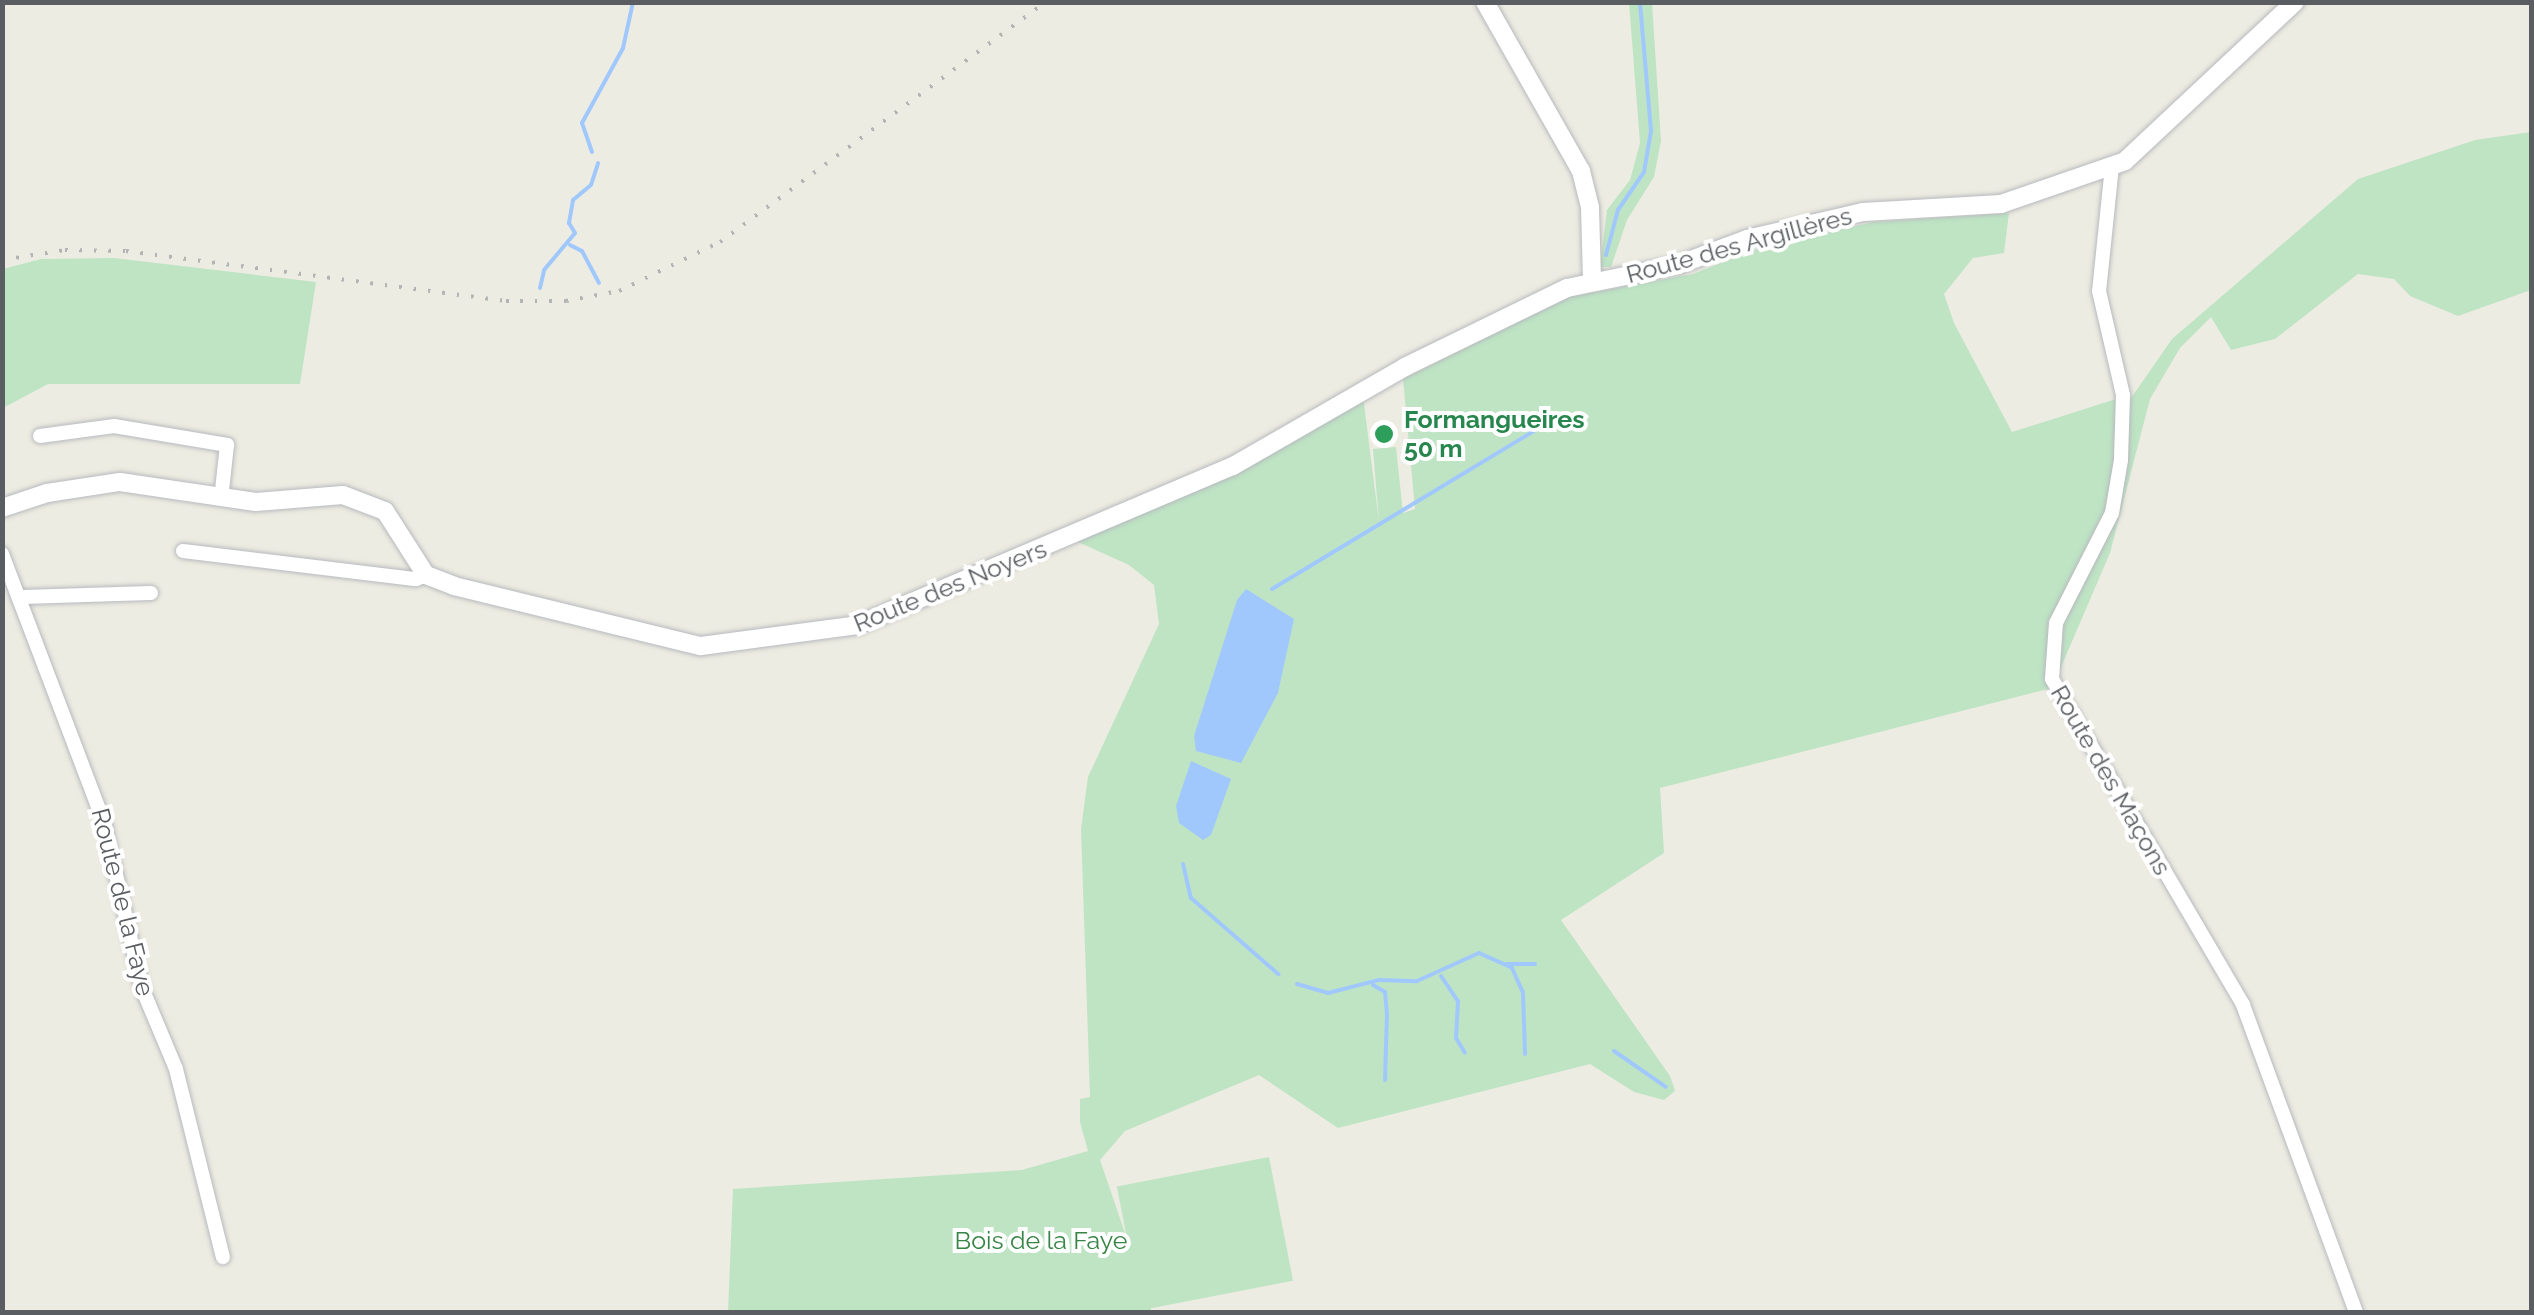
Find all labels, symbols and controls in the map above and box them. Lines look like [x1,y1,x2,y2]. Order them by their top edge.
street label: Route des Argillères [1623,200,1855,290]
place label: Formangueires 50 m [1404,405,1585,464]
marker: Formangueires 50 m [1373,423,1395,445]
street label: Route des Noyers [849,534,1051,638]
street label: Route des Maçons [2044,680,2178,880]
street label: Route de la Faye [85,805,161,999]
park label: Bois de la Faye [955,1225,1127,1255]

